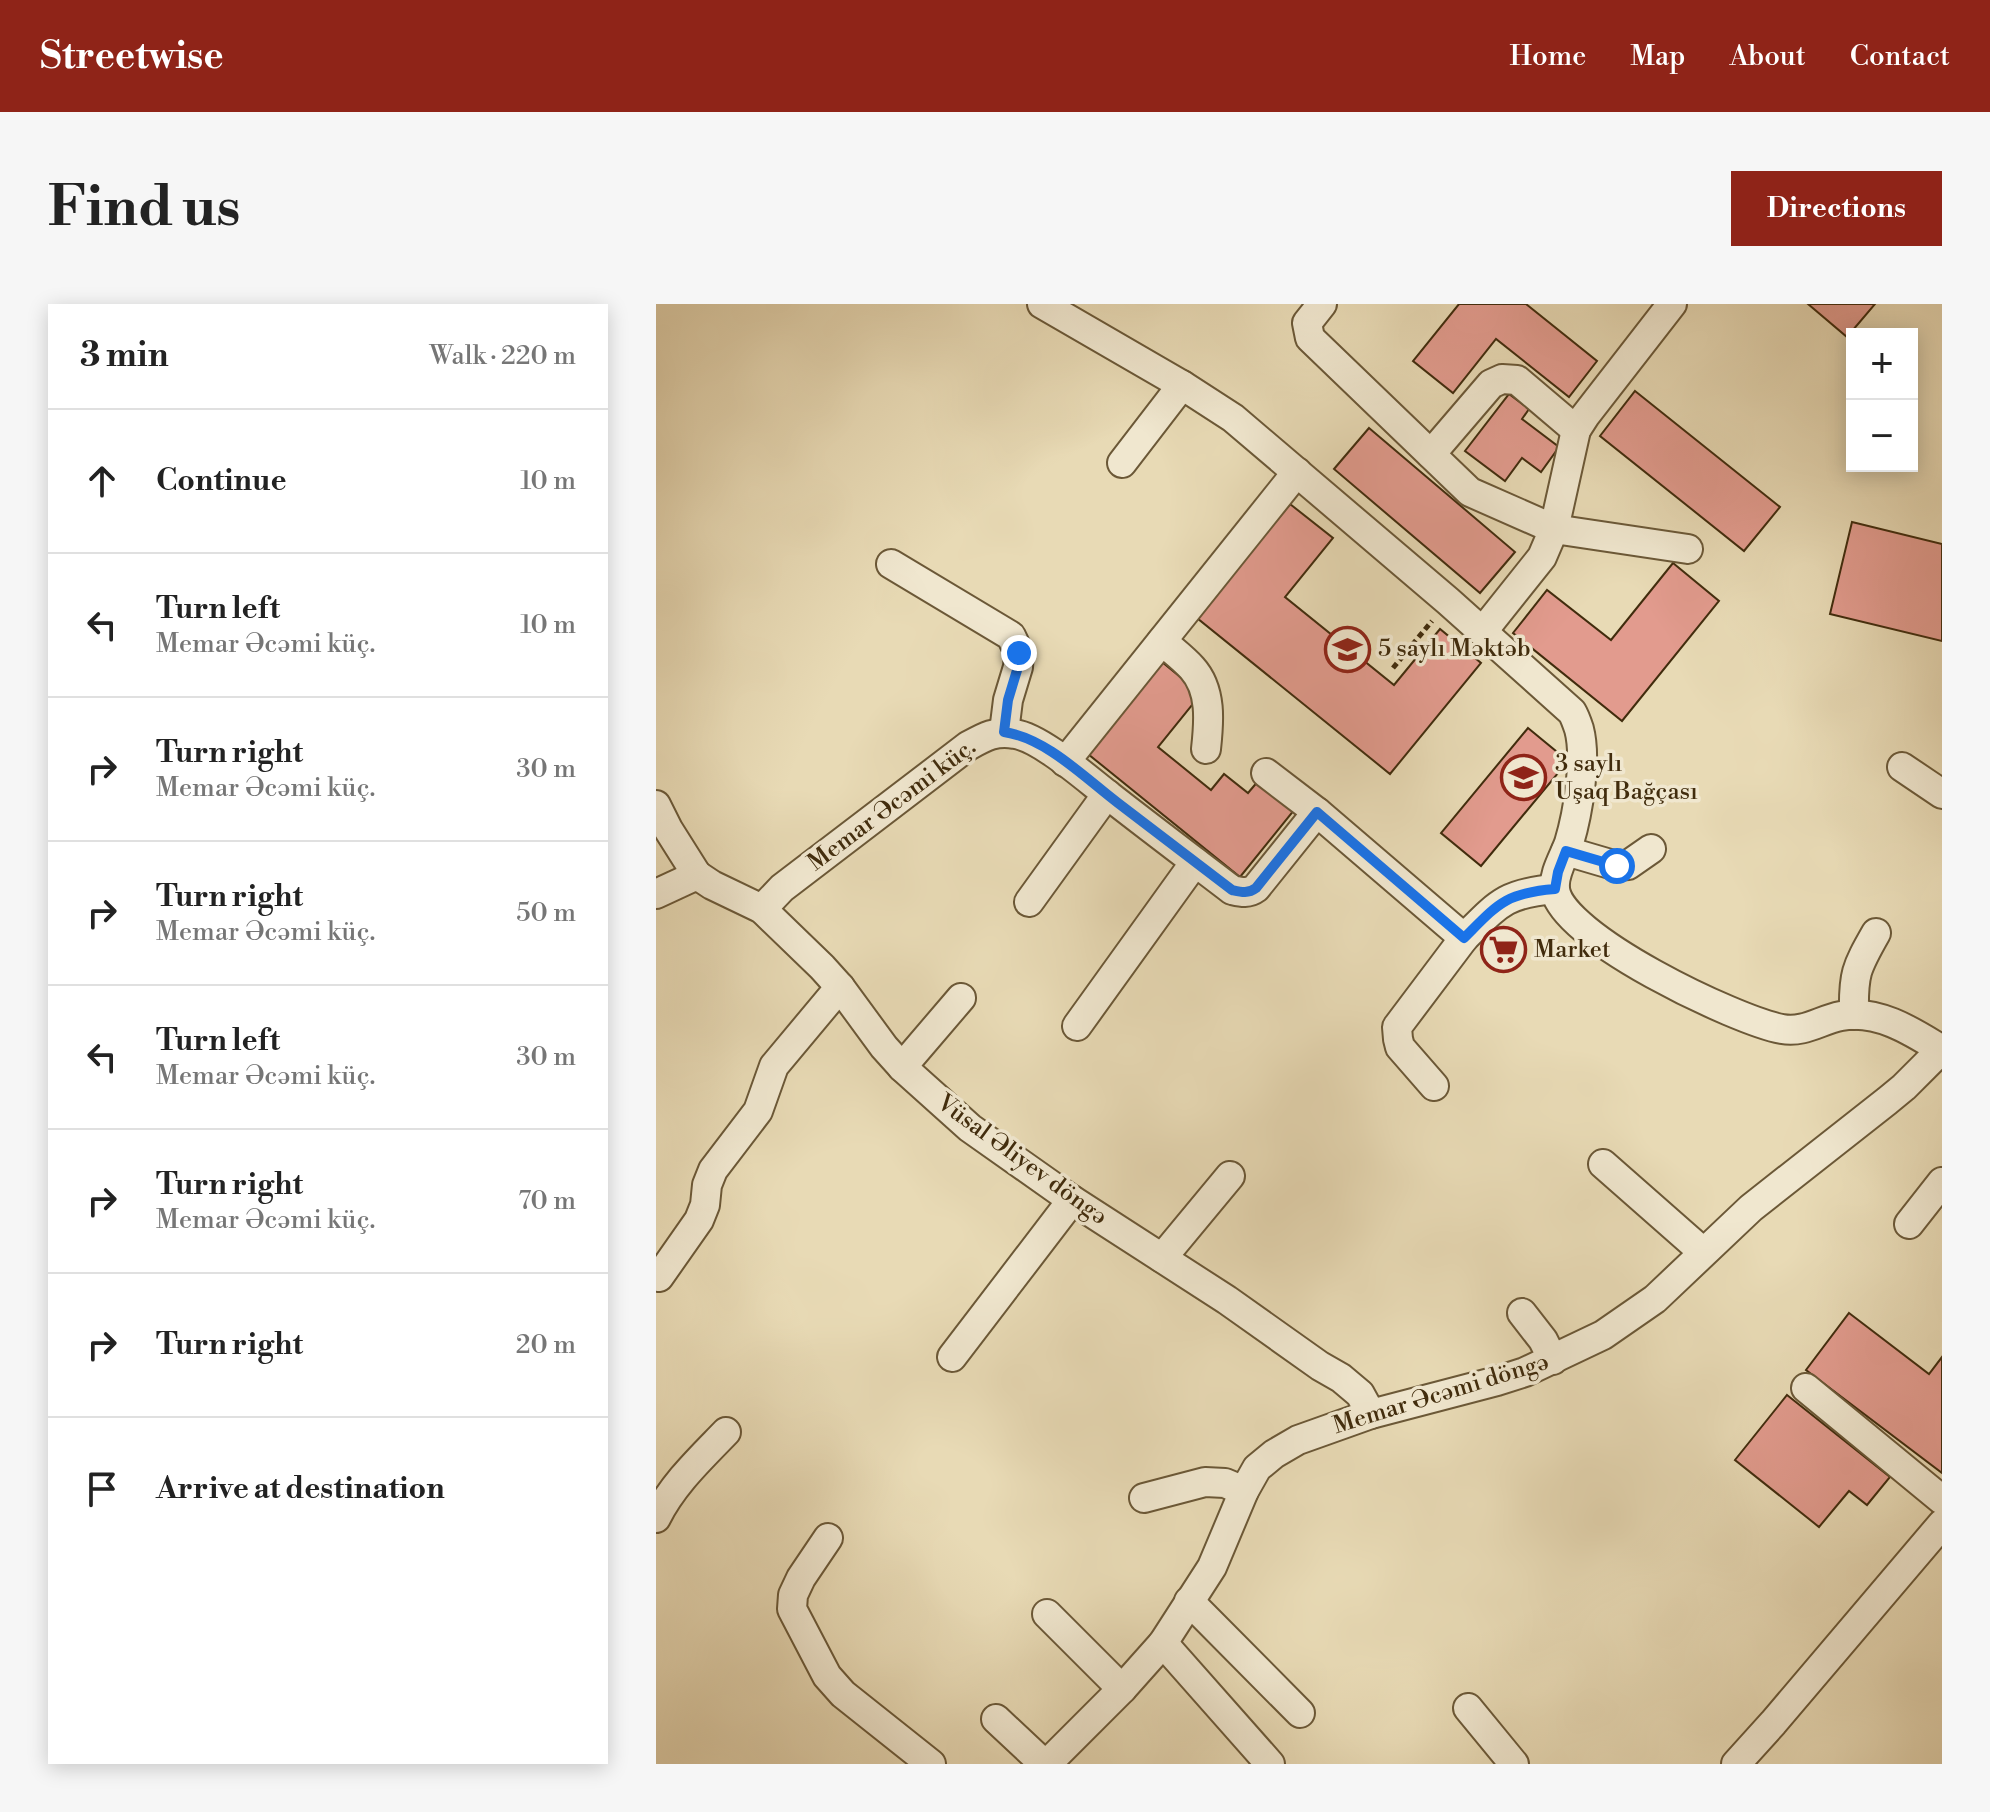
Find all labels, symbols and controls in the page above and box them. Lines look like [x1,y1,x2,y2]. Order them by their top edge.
text: Streetwise [40,33,224,80]
text: Home [1510,39,1586,74]
text: Map [1630,39,1685,74]
text: About [1729,39,1806,74]
text: Contact [1850,39,1950,74]
button: Directions [1731,171,1942,246]
text: Find us [48,173,241,243]
map controls [1846,328,1918,472]
button: + [1846,328,1918,400]
text: 3 min [80,335,169,377]
text: Walk · 220 m [430,340,576,372]
button: − [1846,400,1918,472]
icon: ahead [80,459,124,503]
text: Continue [156,462,287,500]
text: 10 m [520,465,576,497]
text: Turn left [156,590,280,628]
icon: left [80,603,124,647]
text: 10 m [520,609,576,641]
school or university icon: 5 saylı Məktəb [1323,625,1371,673]
text: Memar Əcəmi küç. [156,628,375,660]
place label: 5 saylı Məktəb [1378,634,1531,664]
route end [1001,635,1037,671]
street label: Memar Əcəmi küç. [802,732,982,878]
text: Turn right [156,734,303,772]
icon: right [80,747,124,791]
place label: 3 saylı Uşaq Bağçası [1555,749,1698,807]
text: 30 m [516,753,576,785]
school or university icon: 3 saylı Uşaq Bağçası [1500,754,1548,802]
text: Memar Əcəmi küç. [156,772,375,804]
route start [1599,848,1635,884]
text: Turn right [156,878,303,916]
icon: right [80,891,124,935]
text: 50 m [516,897,576,929]
text: Memar Əcəmi küç. [156,916,375,948]
supermarket icon: Market [1479,926,1527,974]
place label: Market [1534,935,1611,965]
text: Turn left [156,1022,280,1060]
icon: left [80,1035,124,1079]
text: 30 m [516,1041,576,1073]
text: Memar Əcəmi küç. [156,1060,375,1092]
street label: Vüsal Əliyev döngə [930,1087,1113,1232]
text: Turn right [156,1166,303,1204]
icon: right [80,1179,124,1223]
text: 70 m [518,1185,576,1217]
text: Memar Əcəmi küç. [156,1204,375,1236]
icon: right [80,1323,124,1367]
text: Turn right [156,1326,303,1364]
text: 20 m [516,1329,576,1361]
street label: Memar Əcəmi döngə [1329,1347,1553,1441]
icon: arrive [80,1467,124,1511]
text: Arrive at destination [156,1470,445,1508]

